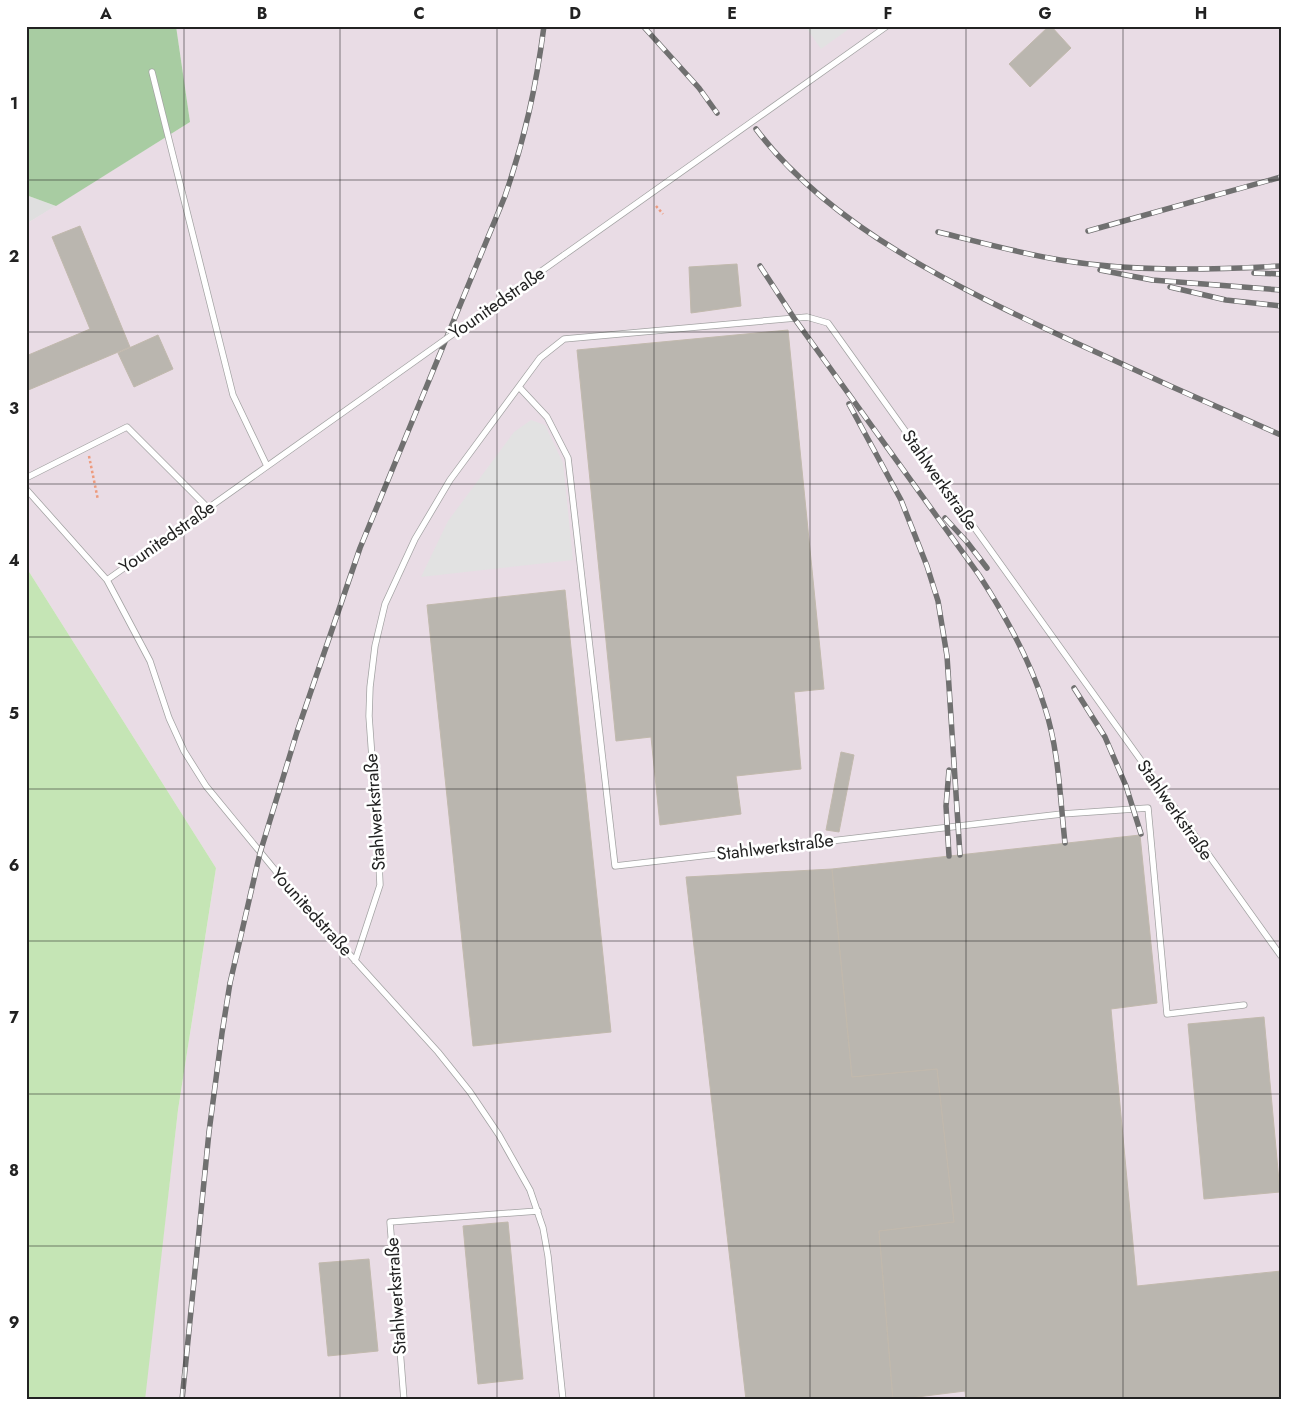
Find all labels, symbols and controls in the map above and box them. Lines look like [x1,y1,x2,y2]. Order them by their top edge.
text: A [99,2,112,25]
text: B [257,2,267,25]
text: C [413,2,425,25]
text: D [569,2,581,25]
text: E [727,2,737,25]
text: F [884,2,892,25]
text: G [1038,2,1052,25]
text: H [1195,2,1207,25]
text: 1 [10,92,18,115]
text: 2 [9,245,19,268]
street label: Younitedstraße [444,260,550,346]
text: 3 [9,397,19,420]
street label: Stahlwerkstraße [896,424,984,536]
street label: Younitedstraße [114,494,220,580]
text: 4 [8,549,20,572]
text: 5 [9,702,19,725]
street label: Stahlwerkstraße [358,752,392,872]
street label: Stahlwerkstraße [1131,754,1219,866]
street label: Stahlwerkstraße [715,827,835,867]
text: 6 [9,854,19,877]
street label: Younitedstraße [265,862,359,962]
text: 7 [9,1006,19,1029]
text: 8 [9,1159,19,1182]
street label: Stahlwerkstraße [379,1236,413,1356]
text: 9 [9,1311,19,1334]

